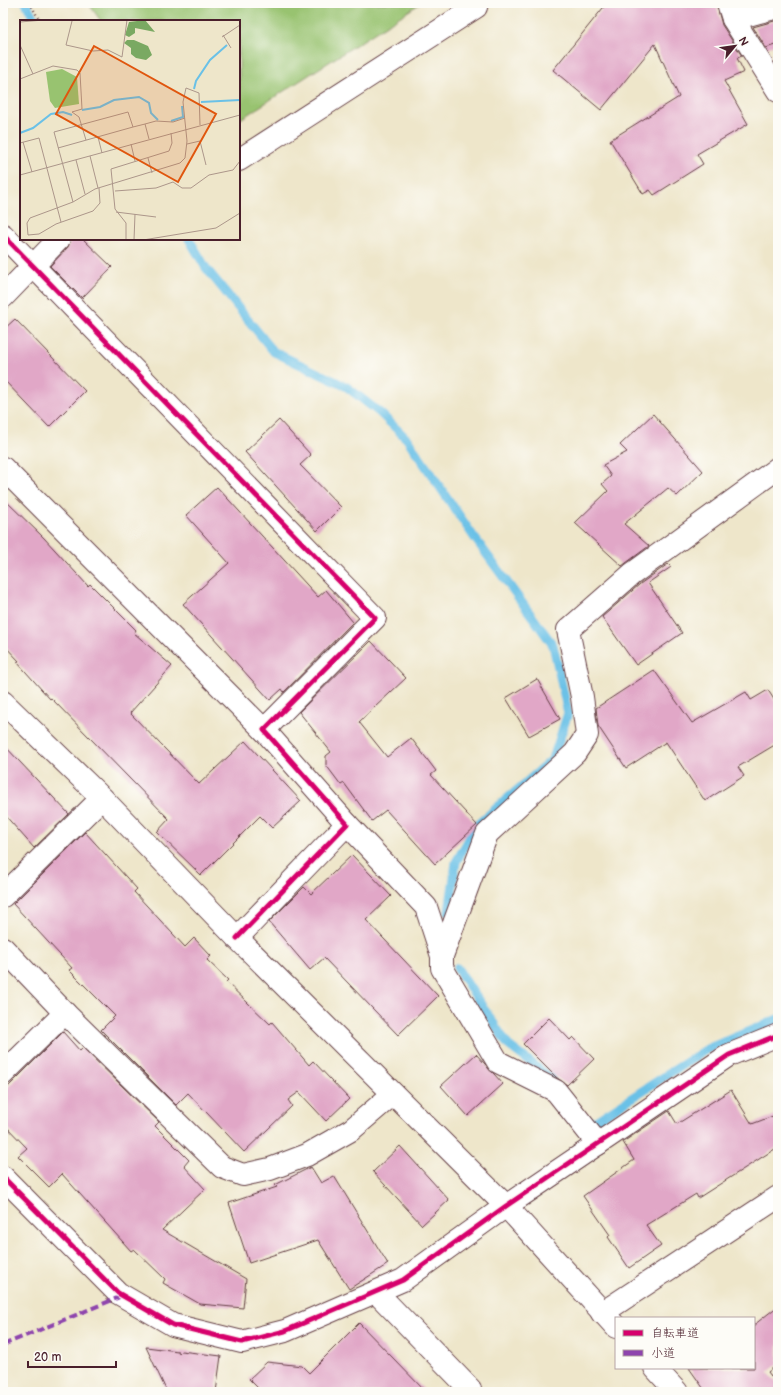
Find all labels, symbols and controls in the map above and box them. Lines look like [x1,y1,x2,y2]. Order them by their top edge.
inset map [20,20,240,240]
north arrow [715,26,755,66]
text: N [736,35,751,48]
legend [615,1317,755,1369]
text: 自転車道 [651,1326,699,1341]
scale bar [28,1343,116,1369]
text: 小道 [651,1346,675,1361]
text: 20 m [34,1350,61,1365]

